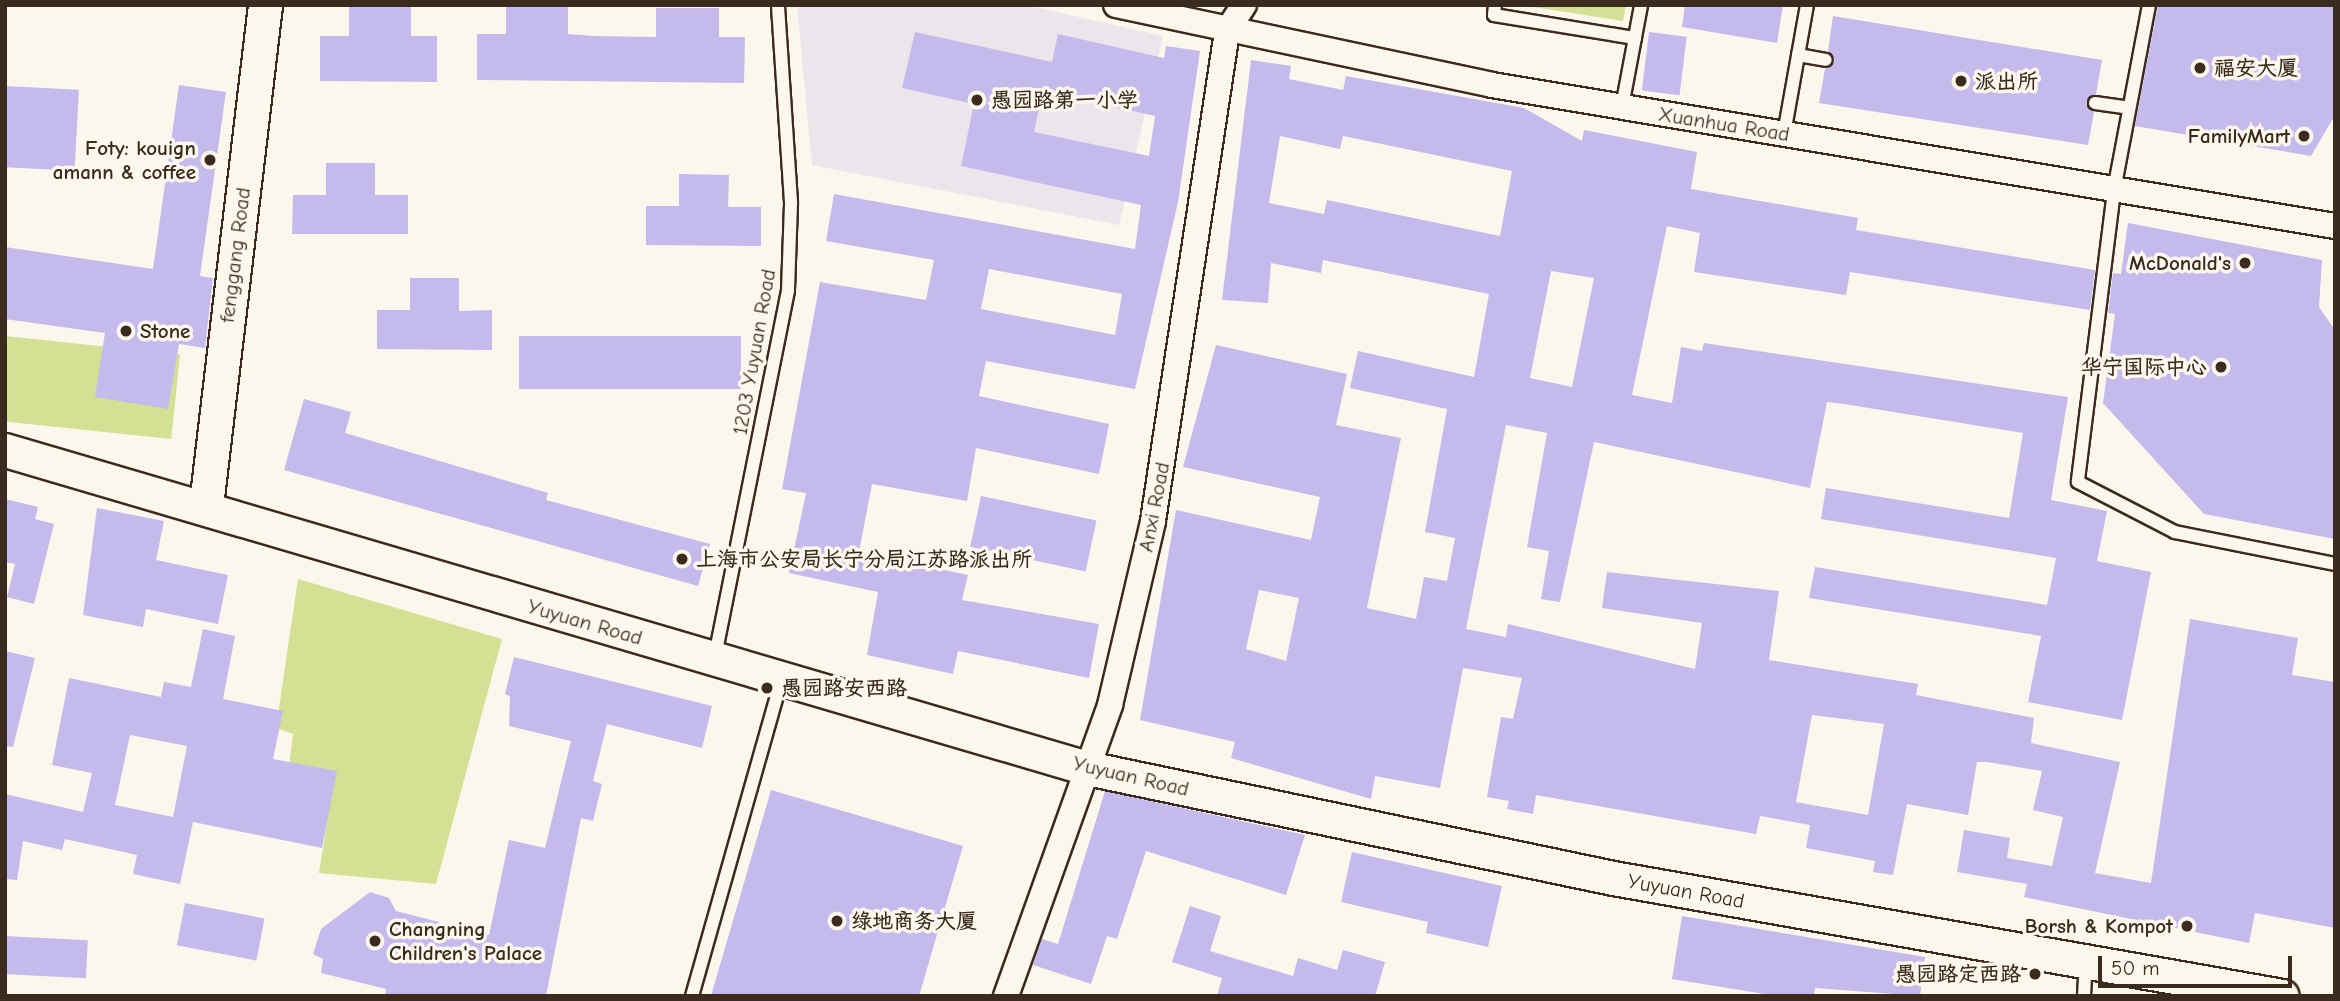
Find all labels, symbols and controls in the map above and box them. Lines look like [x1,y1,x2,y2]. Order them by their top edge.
place label: 福安大厦 [2214,55,2298,81]
marker: 福安大厦 [2192,60,2208,76]
place label: 派出所 [1975,68,2038,94]
marker: 派出所 [1953,73,1969,89]
place label: 愚园路第一小学 [991,87,1138,113]
marker: 愚园路第一小学 [969,92,985,108]
street label: Xuanhua Road [1656,101,1792,147]
place label: FamilyMart [2188,123,2290,149]
marker: FamilyMart [2296,128,2312,144]
place label: Foty: kouign amann & coffee [53,135,196,185]
marker: Foty: kouign amann & coffee [202,152,218,168]
street label: fenggang Road [214,186,256,324]
place label: McDonald's [2129,250,2231,276]
marker: McDonald's [2237,255,2253,271]
street label: 1203 Yuyuan Road [727,267,781,437]
place label: Stone [140,318,190,344]
marker: Stone [118,323,134,339]
place label: 华宁国际中心 [2081,354,2207,380]
marker: 华宁国际中心 [2213,359,2229,375]
street label: Anxi Road [1133,460,1175,554]
place label: 上海市公安局长宁分局江苏路派出所 [696,546,1032,572]
marker: 上海市公安局长宁分局江苏路派出所 [674,551,690,567]
street label: Yuyuan Road [525,594,645,650]
place label: 愚园路安西路 [781,675,907,701]
marker: 愚园路安西路 [759,680,775,696]
street label: Yuyuan Road [1071,750,1191,802]
street label: Yuyuan Road [1626,868,1746,914]
place label: 绿地商务大厦 [851,908,977,934]
marker: 绿地商务大厦 [829,913,845,929]
place label: Borsh & Kompot [2025,913,2173,939]
place label: Changning Children's Palace [389,916,542,966]
marker: Borsh & Kompot [2179,918,2195,934]
marker: Changning Children's Palace [367,933,383,949]
scale bar [2102,942,2296,986]
text: 50 m [2111,956,2160,980]
place label: 愚园路定西路 [1895,961,2021,987]
marker: 愚园路定西路 [2027,966,2043,982]

